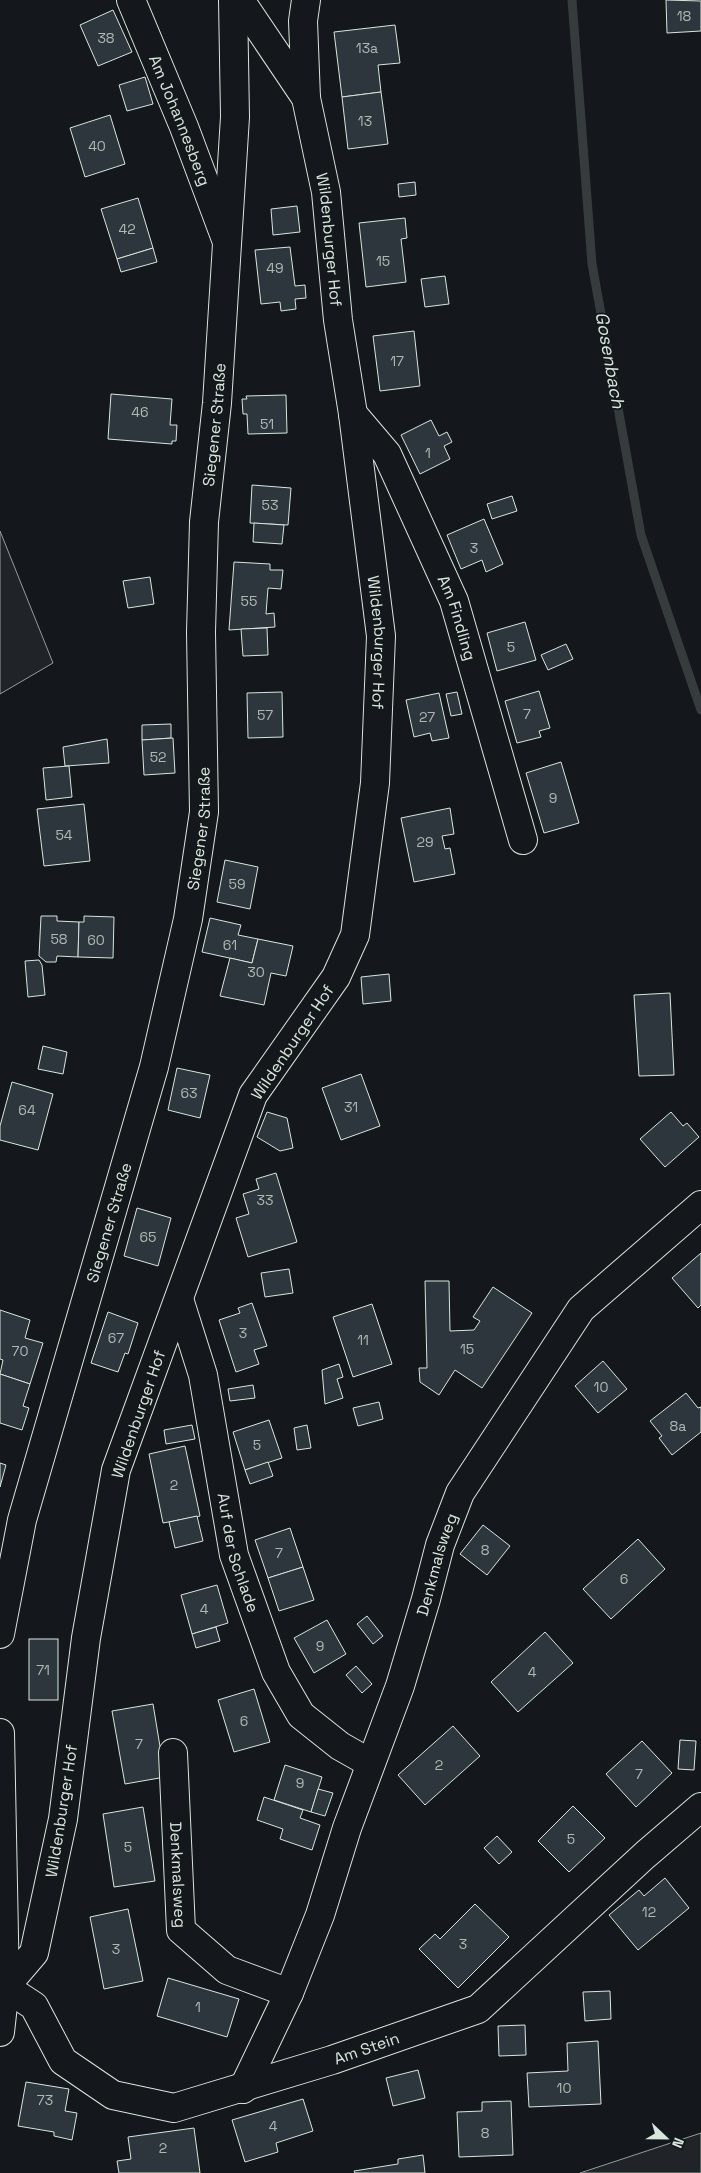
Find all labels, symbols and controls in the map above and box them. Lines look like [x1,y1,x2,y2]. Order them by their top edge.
house number: 18 [677,7,692,25]
house number: 38 [97,29,115,47]
house number: 13a [356,39,378,57]
street label: Am Johannesberg [144,52,215,189]
house number: 13 [358,112,372,130]
house number: 40 [88,137,106,155]
street label: Wildenburger Hof [311,171,347,307]
house number: 42 [118,220,136,238]
house number: 15 [376,252,390,270]
house number: 49 [266,259,284,277]
water label: Gosenbach [591,310,630,411]
house number: 17 [390,352,404,370]
street label: Siegener Straße [198,362,231,488]
house number: 46 [131,403,149,421]
house number: 51 [260,415,274,433]
house number: 1 [425,444,431,462]
house number: 53 [262,496,278,514]
house number: 3 [470,539,478,557]
street label: Am Findling [433,572,481,663]
street label: Wildenburger Hof [362,574,391,710]
house number: 55 [241,592,257,610]
house number: 5 [507,638,515,656]
house number: 7 [523,705,531,723]
house number: 57 [257,706,273,724]
house number: 27 [419,708,435,726]
house number: 52 [150,748,166,766]
street label: Siegener Straße [182,767,215,892]
house number: 9 [549,789,557,807]
house number: 54 [55,826,73,844]
house number: 29 [417,833,433,851]
house number: 59 [229,875,245,893]
house number: 58 [50,930,68,948]
house number: 60 [87,931,105,949]
house number: 61 [223,936,237,954]
house number: 30 [247,963,265,981]
street label: Wildenburger Hof [246,981,339,1104]
house number: 63 [180,1084,198,1102]
house number: 31 [344,1098,358,1116]
house number: 64 [18,1101,36,1119]
street label: Siegener Straße [82,1160,137,1285]
house number: 33 [257,1191,273,1209]
house number: 65 [140,1228,156,1246]
house number: 3 [239,1324,247,1342]
house number: 67 [108,1329,124,1347]
house number: 11 [357,1331,369,1349]
house number: 15 [460,1340,474,1358]
house number: 70 [12,1342,28,1360]
street label: Wildenburger Hof [107,1347,170,1481]
house number: 10 [594,1378,608,1396]
house number: 8a [670,1417,686,1435]
house number: 5 [253,1436,261,1454]
house number: 2 [170,1476,178,1494]
street label: Auf der Schlade [212,1491,264,1615]
street label: Denkmalsweg [412,1510,462,1618]
house number: 8 [481,1541,490,1559]
house number: 7 [275,1544,283,1562]
house number: 6 [620,1570,628,1588]
house number: 4 [200,1600,209,1618]
house number: 9 [316,1637,324,1655]
house number: 71 [36,1661,50,1679]
house number: 4 [528,1663,537,1681]
house number: 6 [240,1712,248,1730]
house number: 7 [135,1735,143,1753]
street label: Wildenburger Hof [41,1743,82,1879]
house number: 2 [435,1756,443,1774]
house number: 7 [635,1765,643,1783]
house number: 9 [296,1774,304,1792]
street label: Denkmalsweg [165,1821,191,1928]
house number: 5 [567,1830,575,1848]
house number: 5 [124,1838,132,1856]
house number: 12 [642,1903,656,1921]
house number: 3 [459,1935,467,1953]
house number: 3 [112,1940,120,1958]
house number: 1 [195,1998,201,2016]
street label: Am Stein [331,2027,402,2070]
house number: 10 [557,2079,571,2097]
house number: 73 [37,2091,53,2109]
north arrow [641,2113,691,2163]
house number: 4 [269,2117,278,2135]
house number: 8 [481,2124,490,2142]
text: N [668,2135,688,2151]
house number: 2 [159,2139,167,2157]

